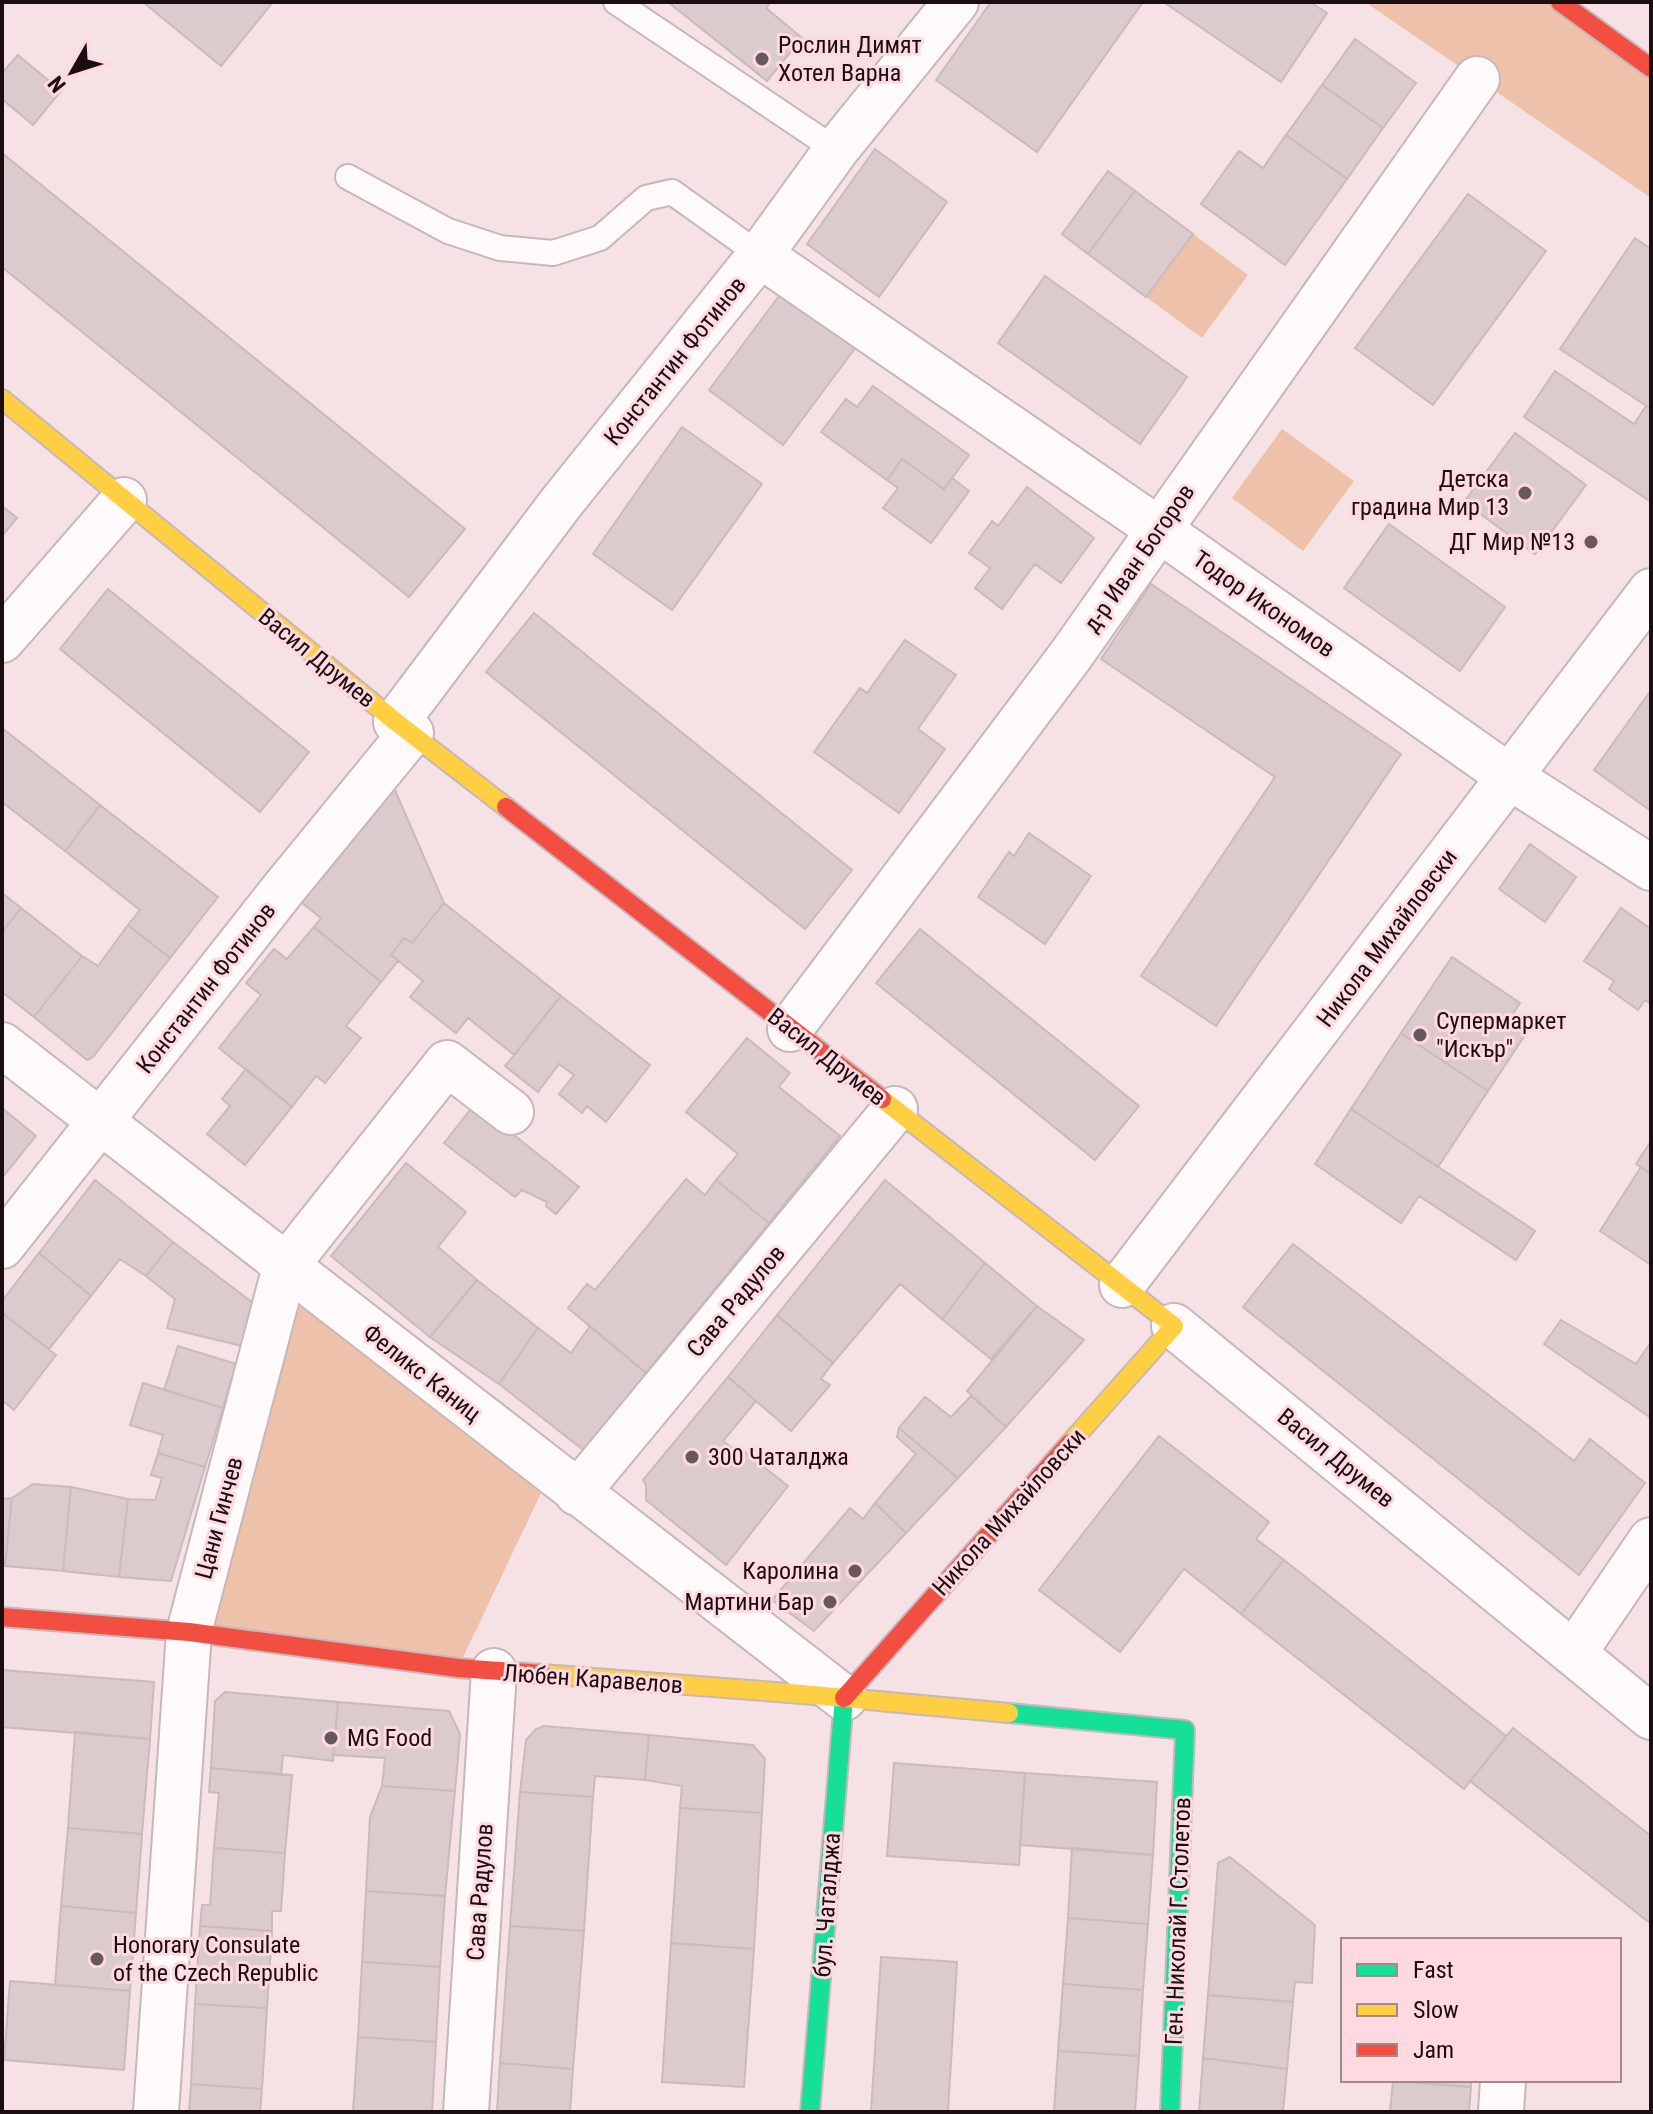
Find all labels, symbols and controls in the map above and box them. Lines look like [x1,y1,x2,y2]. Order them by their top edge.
place label: Рослин Димят Хотел Варна [778,31,922,87]
north arrow [32,32,112,112]
marker: Рослин Димят Хотел Варна [753,50,771,68]
text: N [43,71,71,97]
street label: Константин Фотинов [598,271,752,451]
place label: Детска градина Мир 13 [1351,465,1509,521]
street label: д-р Иван Богоров [1078,479,1200,637]
marker: Детска градина Мир 13 [1516,484,1534,502]
place label: ДГ Мир №13 [1449,528,1575,556]
marker: ДГ Мир №13 [1582,533,1600,551]
street label: Тодор Икономов [1188,545,1340,663]
street label: Васил Друмев [253,602,381,714]
street label: Никола Михайловски [1311,844,1463,1032]
street label: Константин Фотинов [131,897,281,1079]
street label: Васил Друмев [762,1002,892,1112]
place label: Супермаркет "Искър" [1436,1007,1566,1063]
marker: Супермаркет "Искър" [1411,1026,1429,1044]
street label: Сава Радулов [681,1239,791,1363]
street label: Феликс Каниц [357,1318,487,1428]
street label: Васил Друмев [1272,1402,1400,1514]
street label: Никола Михайловски [927,1423,1091,1601]
place label: 300 Чаталджа [708,1443,849,1471]
marker: 300 Чаталджа [683,1448,701,1466]
street label: Цани Гинчев [189,1454,249,1582]
place label: Каролина [742,1557,839,1585]
marker: Каролина [846,1562,864,1580]
place label: Мартини Бар [685,1588,814,1616]
marker: Мартини Бар [821,1593,839,1611]
street label: Любен Каравелов [502,1659,684,1699]
place label: MG Food [347,1724,432,1752]
marker: MG Food [322,1729,340,1747]
street label: Ген. Николай Г. Столетов [1160,1797,1196,2045]
street label: Сава Радулов [461,1822,499,1962]
street label: бул. Чаталджа [808,1832,846,1978]
place label: Honorary Consulate of the Czech Republic [113,1931,318,1987]
legend [1341,1938,1621,2082]
marker: Honorary Consulate of the Czech Republic [88,1950,106,1968]
text: Fast [1413,1956,1454,1984]
text: Slow [1413,1996,1459,2024]
text: Jam [1413,2036,1454,2064]

